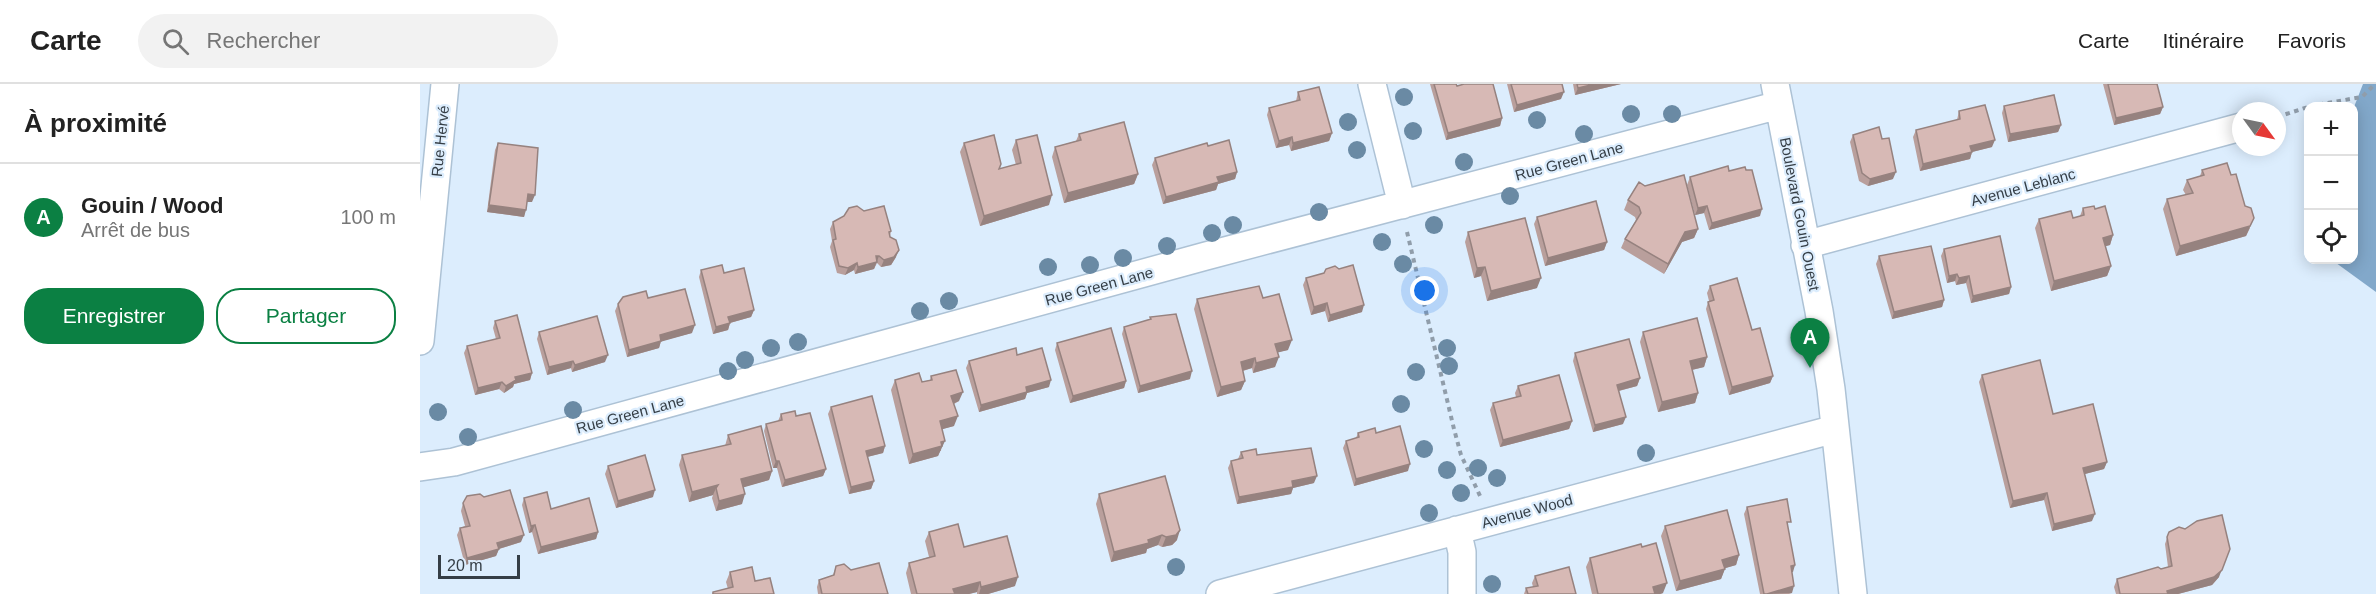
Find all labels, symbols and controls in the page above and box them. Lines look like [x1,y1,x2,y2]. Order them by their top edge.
search box [138,14,558,68]
text: Carte [30,25,102,56]
icon: search [159,25,192,58]
text: Rechercher [207,28,320,53]
text: Carte [2078,29,2129,52]
text: Itinéraire [2162,29,2244,52]
text: Favoris [2277,29,2346,52]
north arrow [2232,102,2286,156]
map controls [2304,102,2358,264]
button: + [2304,102,2358,156]
street label: Rue Hervé [428,104,452,178]
text: À proximité [24,108,167,138]
street label: Boulevard Gouin Ouest [1777,136,1823,293]
street label: Rue Green Lane [1513,138,1625,184]
button: − [2304,156,2358,210]
street label: Avenue Leblanc [1969,165,2078,209]
text: Gouin / Wood [81,193,224,218]
text: A [36,206,51,228]
text: 100 m [340,206,396,228]
button: locate [2304,210,2358,264]
text: Arrêt de bus [81,219,190,241]
street label: Rue Green Lane [1043,263,1155,309]
your location [1410,276,1439,305]
button: Enregistrer [24,288,204,344]
button: Partager [216,288,396,344]
pin: A [1790,318,1830,368]
street label: Rue Green Lane [574,391,686,437]
street label: Avenue Wood [1480,491,1574,531]
scale bar [438,552,520,580]
text: 20 m [447,557,483,574]

